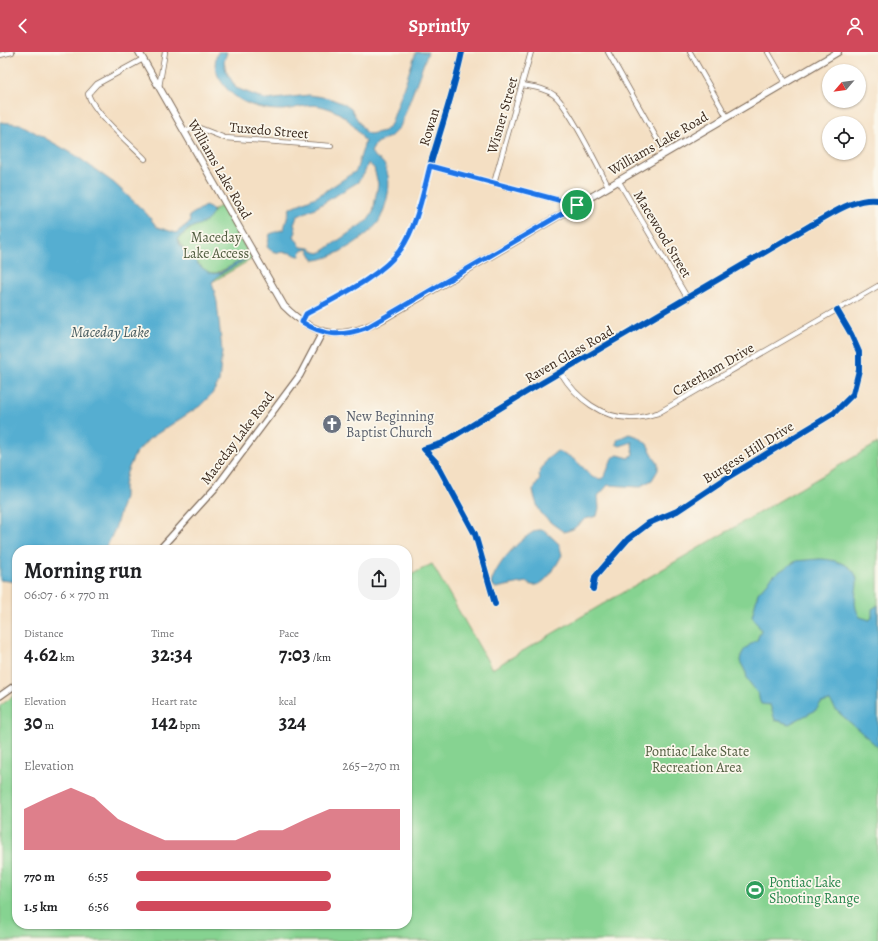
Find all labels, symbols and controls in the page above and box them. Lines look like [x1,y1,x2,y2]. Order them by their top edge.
text: Sprintly [408,14,470,38]
icon: back [12,15,34,37]
icon: person [844,15,866,37]
north arrow [822,64,866,108]
map controls [822,64,866,160]
street label: Wisner Street [482,74,523,156]
street label: Rowan [415,106,444,148]
street label: Williams Lake Road [604,107,712,180]
street label: Williams Lake Road [183,115,256,223]
button: locate [822,116,866,160]
street label: Tuxedo Street [229,118,310,143]
street label: Macewood Street [629,187,696,282]
pin [560,188,594,222]
icon: arrive [566,194,588,216]
park label: Maceday Lake Access [183,228,249,263]
street label: Raven Glass Road [521,321,618,388]
water label: Maceday Lake [71,322,150,342]
street label: Caterham Drive [669,338,758,401]
street label: Maceday Lake Road [196,388,279,489]
place label: New Beginning Baptist Church [346,407,434,442]
church icon: New Beginning Baptist Church [321,413,343,435]
street label: Burgess Hill Drive [699,417,797,488]
text: Morning run [24,556,142,586]
button: share [358,558,400,600]
text: 06:07 · 6 × 770 m [24,586,109,603]
text: Distance [24,626,63,641]
text: Time [151,626,174,641]
text: Pace [279,626,299,641]
text: 4.62 [24,641,58,668]
text: 32:34 [151,641,192,668]
text: 7:03 [279,641,311,668]
text: km [58,650,75,665]
text: /km [311,650,331,665]
text: Elevation [24,694,66,709]
text: Heart rate [151,694,197,709]
text: kcal [279,694,296,709]
text: 30 [24,709,43,736]
text: 142 [151,709,178,736]
text: 324 [279,709,306,736]
text: m [43,718,54,733]
text: bpm [178,718,200,733]
park label: Pontiac Lake State Recreation Area [645,742,749,777]
text: Elevation [24,757,74,774]
text: 265–270 m [342,757,400,774]
text: 770 m [24,868,55,885]
text: 6:55 [88,868,108,885]
place label: Pontiac Lake Shooting Range [769,873,859,908]
sports icon: Pontiac Lake Shooting Range [744,879,766,901]
text: 1.5 km [24,898,58,915]
text: 6:56 [88,898,109,915]

